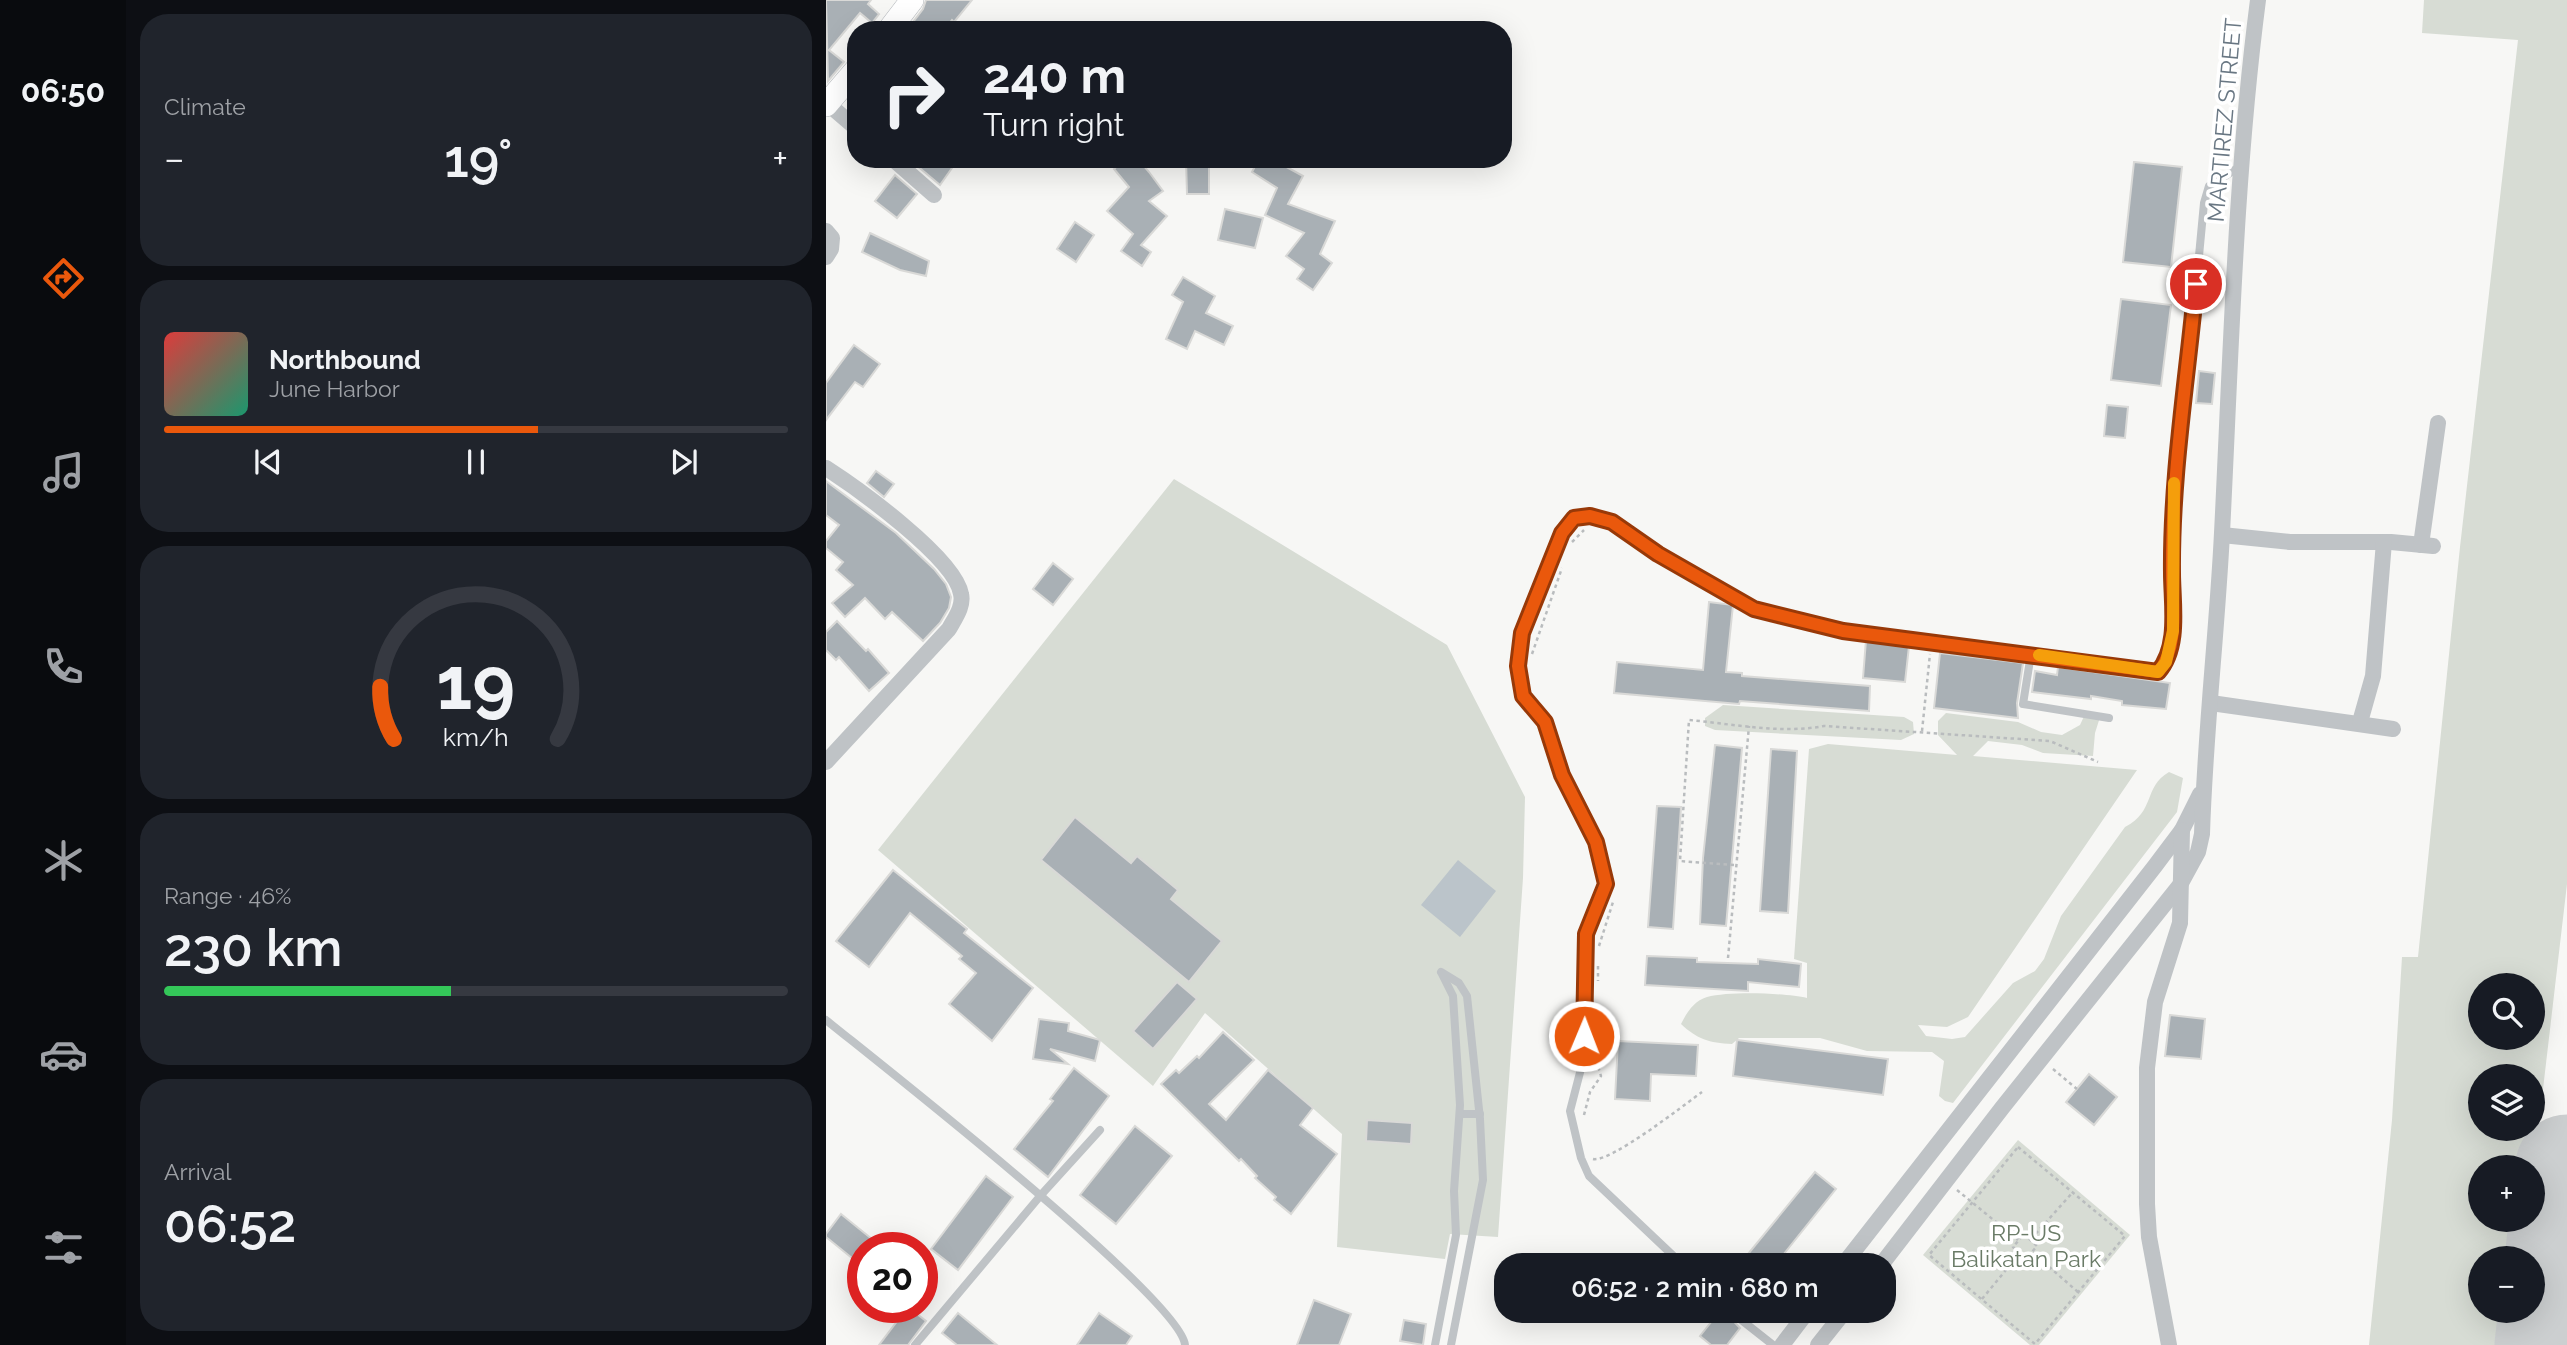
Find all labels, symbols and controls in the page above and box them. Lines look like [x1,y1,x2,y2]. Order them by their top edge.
street label: MARTIREZ STREET [2202,17,2246,223]
text: 240 m [983,47,1126,104]
icon: right [868,49,959,140]
text: 06:50 [21,72,105,109]
text: Climate [164,93,246,120]
text: Turn right [983,106,1124,143]
text: 19° [444,128,512,189]
text: − [164,136,184,181]
text: + [772,136,788,181]
icon: directions [39,254,88,303]
pin [2166,254,2226,314]
icon: arrive [2177,265,2215,303]
text: Northbound [269,345,421,375]
text: June Harbor [269,375,400,402]
icon: previous [249,443,287,481]
icon: pause [457,443,495,481]
icon: next [665,443,703,481]
icon: music [39,448,88,497]
text: 19 [437,641,515,726]
icon: phone [39,642,88,691]
text: km/h [443,721,509,751]
icon: climate [39,836,88,885]
text: Range · 46% [164,882,291,909]
text: 230 km [164,917,343,978]
map controls [2468,973,2545,1323]
button: search [2468,973,2545,1050]
position arrow [1547,999,1621,1073]
icon: car [39,1030,88,1079]
button: layers [2468,1064,2545,1141]
button: + [2468,1155,2545,1232]
text: Arrival [164,1158,231,1185]
text: 06:52 [164,1193,296,1254]
park label: RP-US Balikatan Park [1951,1219,2101,1272]
icon: filters [39,1223,88,1272]
speed limit sign: 20 [847,1232,938,1323]
button: − [2468,1246,2545,1323]
text: 06:52 · 2 min · 680 m [1571,1273,1819,1303]

